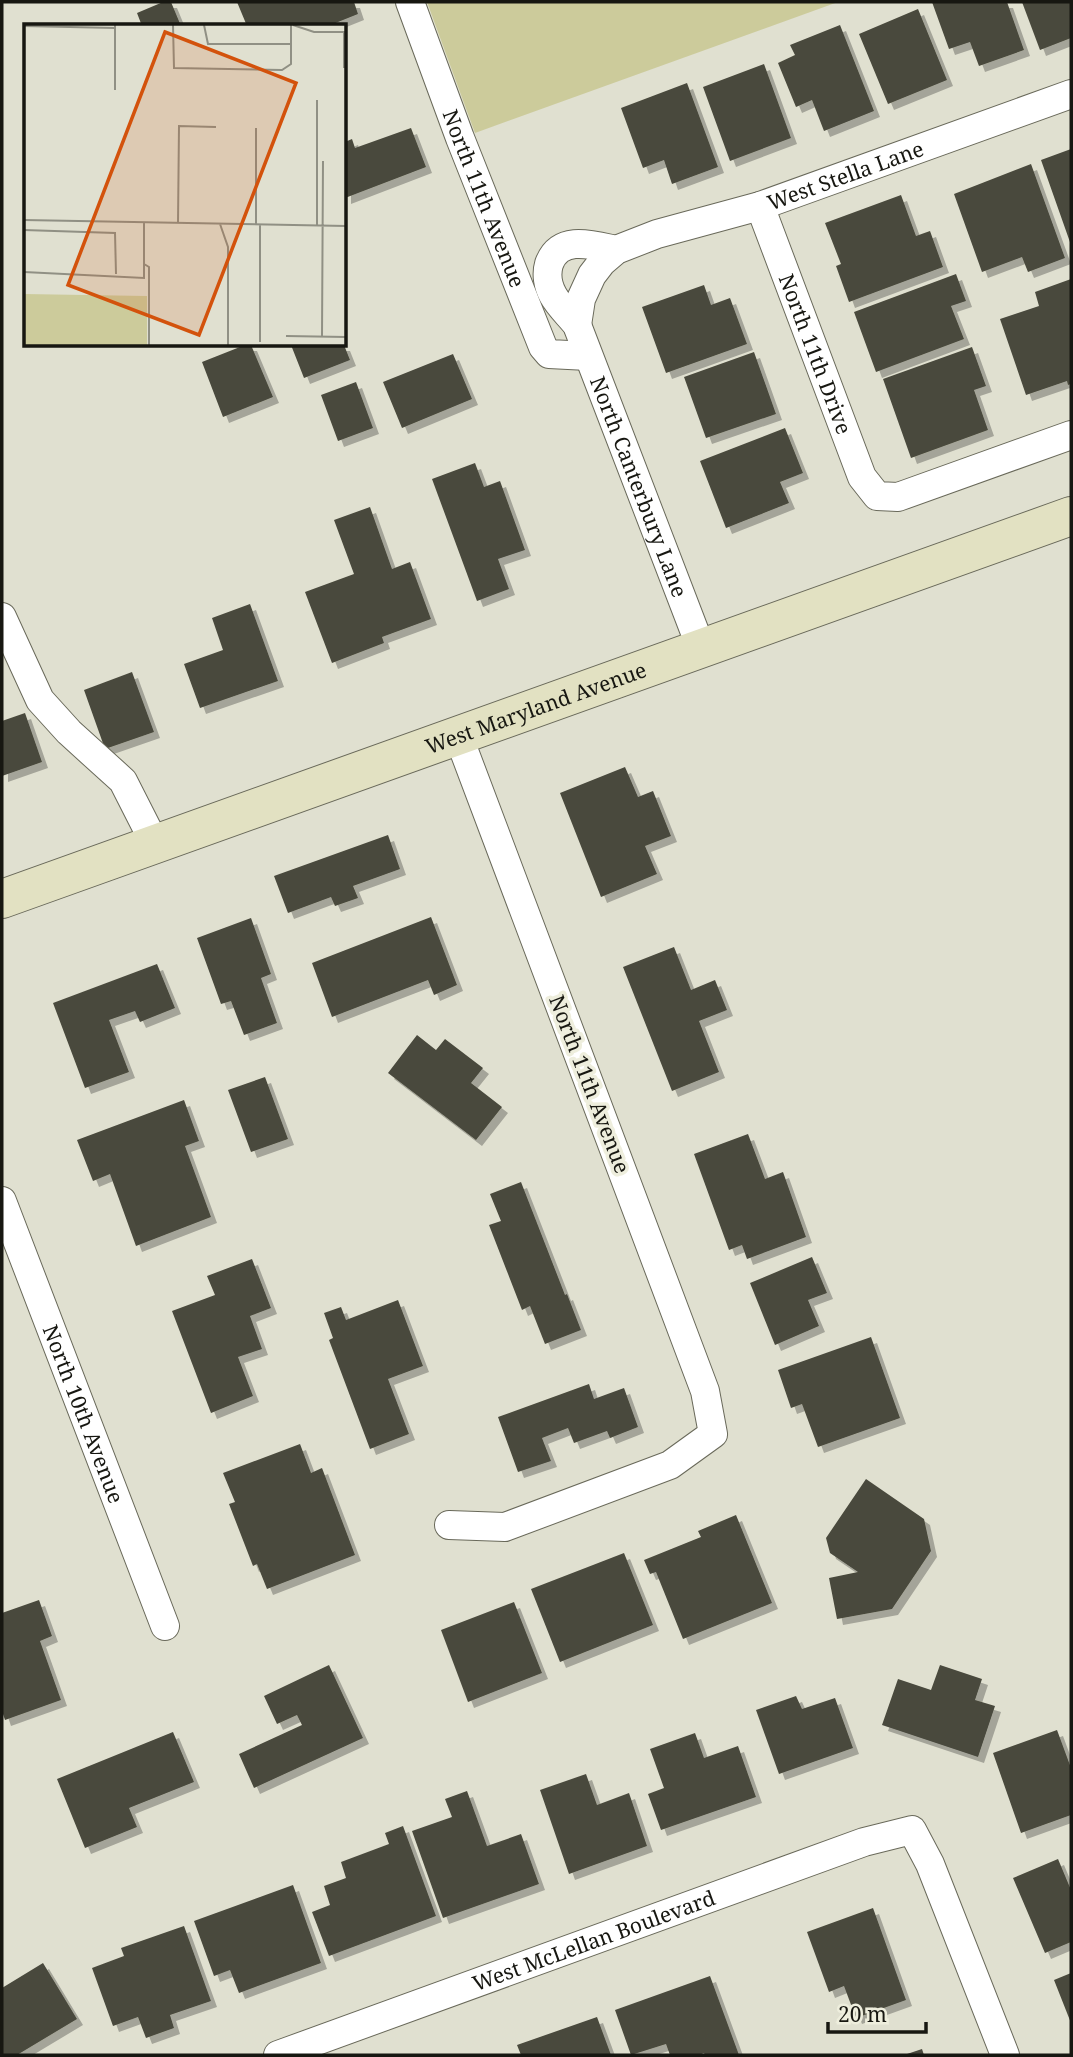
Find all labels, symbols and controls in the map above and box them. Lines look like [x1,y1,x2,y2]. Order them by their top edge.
inset map [24,24,346,346]
street label: North 11th Avenue [437,106,532,292]
street label: West Stella Lane [763,134,927,216]
street label: North 11th Drive [773,270,859,438]
street label: North Canterbury Lane [584,372,694,601]
street label: West Maryland Avenue [421,655,650,760]
street label: North 11th Avenue [543,991,637,1177]
street label: North 10th Avenue [37,1321,131,1507]
street label: West McLellan Boulevard [469,1883,719,1997]
scale bar [828,1990,926,2034]
text: 20 m [838,2000,887,2028]

